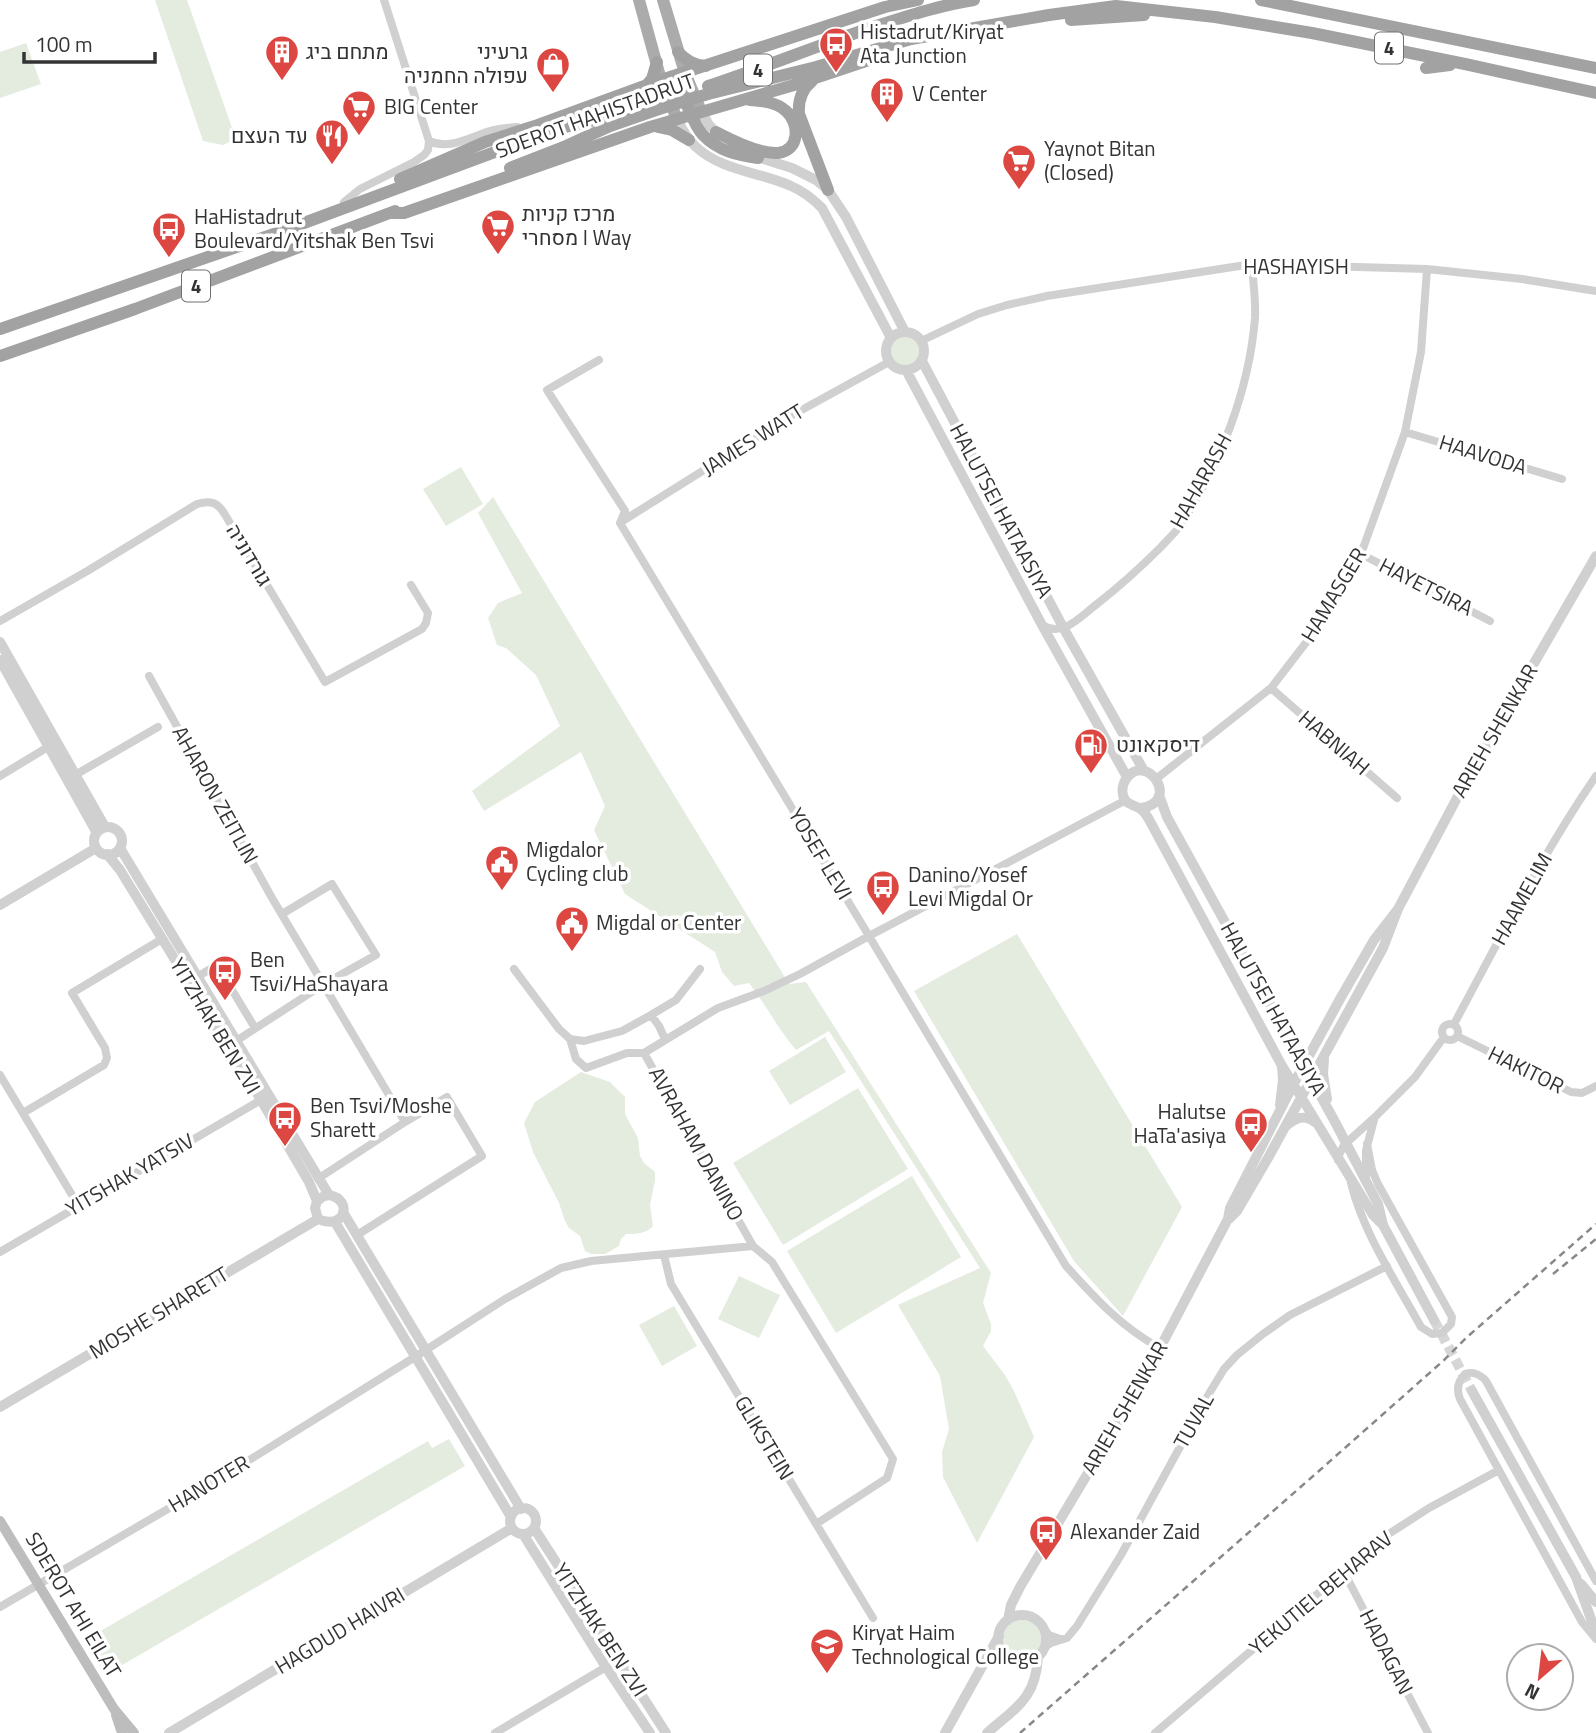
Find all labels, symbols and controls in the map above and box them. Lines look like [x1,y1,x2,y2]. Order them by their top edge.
place label: Histadrut/Kiryat Ata Junction [860,15,1004,71]
scale bar [24,21,156,65]
bus stop icon: Histadrut/Kiryat Ata Junction [817,25,855,74]
text: 100 m [35,28,92,60]
road number: 4 [1375,32,1403,64]
building icon: מתחם ביג [263,33,301,82]
place label: מתחם ביג [306,35,389,67]
place label: גרעיני עפולה החמניה [404,35,528,91]
shop icon: גרעיני עפולה החמניה [534,45,572,94]
road number: 4 [744,54,772,86]
street label: SDEROT HAHISTADRUT [491,64,699,166]
building icon: V Center [868,75,906,124]
place label: V Center [912,77,987,109]
supermarket icon: BIG Center [340,88,378,137]
place label: BIG Center [384,90,478,122]
restaurant icon: עד העצם [313,117,351,166]
place label: עד העצם [231,119,308,151]
place label: Yaynot Bitan (Closed) [1044,132,1155,188]
supermarket icon: Yaynot Bitan (Closed) [1000,142,1038,191]
place label: מרכז קניות מסחרי I Way [522,197,631,253]
place label: HaHistadrut Boulevard/Yitshak Ben Tsvi [194,200,434,256]
supermarket icon: מרכז קניות מסחרי I Way [479,207,517,256]
bus stop icon: HaHistadrut Boulevard/Yitshak Ben Tsvi [150,210,188,259]
street label: HASHAYISH [1243,250,1349,282]
road number: 4 [182,270,210,302]
street label: JAMES WATT [695,395,810,483]
street label: HALUTSEI HATAASIYA [942,417,1062,604]
street label: HAAVODA [1435,426,1532,483]
street label: HAHARASH [1161,427,1239,534]
street label: גורדוניה [219,517,281,592]
street label: HAMASGER [1292,541,1374,648]
street label: HAYETSIRA [1374,549,1479,624]
street label: ARIEH SHENKAR [1443,658,1545,803]
street label: HABNIAH [1292,702,1377,782]
street label: AHARON ZEITLIN [165,720,267,869]
fuel station icon: דיסקאונט [1072,726,1110,775]
place label: דיסקאונט [1116,728,1200,760]
street label: YOSEF LEVI [781,801,861,906]
place label: Migdalor Cycling club [526,833,629,889]
public building icon: Migdalor Cycling club [483,843,521,892]
street label: HAAMELIM [1483,846,1560,951]
place label: Danino/Yosef Levi Migdal Or [908,858,1033,914]
bus stop icon: Danino/Yosef Levi Migdal Or [864,868,902,917]
public building icon: Migdal or Center [553,904,591,953]
place label: Migdal or Center [596,906,741,938]
street label: HALUTSEI HATAASIYA [1213,916,1335,1101]
place label: Ben Tsvi/HaShayara [250,943,389,999]
street label: YITZHAK BEN ZVI [162,951,269,1100]
bus stop icon: Ben Tsvi/HaShayara [206,953,244,1002]
street label: HAKITOR [1483,1037,1570,1101]
street label: AVRAHAM DANINO [641,1061,752,1226]
place label: Ben Tsvi/Moshe Sharett [310,1089,452,1145]
place label: Halutse HaTa'asiya [1134,1095,1226,1151]
bus stop icon: Ben Tsvi/Moshe Sharett [266,1099,304,1148]
bus stop icon: Halutse HaTa'asiya [1232,1105,1270,1154]
street label: YITSHAK YATSIV [59,1124,200,1224]
street label: MOSHE SHARETT [83,1258,234,1367]
street label: ARIEH SHENKAR [1073,1335,1175,1480]
street label: TUVAL [1165,1387,1221,1454]
street label: GLIKSTEIN [727,1389,803,1486]
street label: HANOTER [162,1446,255,1520]
bus stop icon: Alexander Zaid [1027,1513,1065,1562]
place label: Alexander Zaid [1070,1515,1200,1547]
street label: YEKUTIEL BEHARAV [1241,1522,1399,1662]
street label: SDEROT AHI EILAT [18,1526,130,1683]
street label: YITZHAK BEN ZVI [545,1556,656,1703]
street label: HAGDUD HAIVRI [268,1579,411,1682]
street label: HADAGAN [1352,1603,1422,1700]
place label: Kiryat Haim Technological College [852,1616,1039,1672]
school or university icon: Kiryat Haim Technological College [808,1626,846,1675]
north arrow [1505,1642,1575,1712]
text: N [1519,1677,1544,1708]

